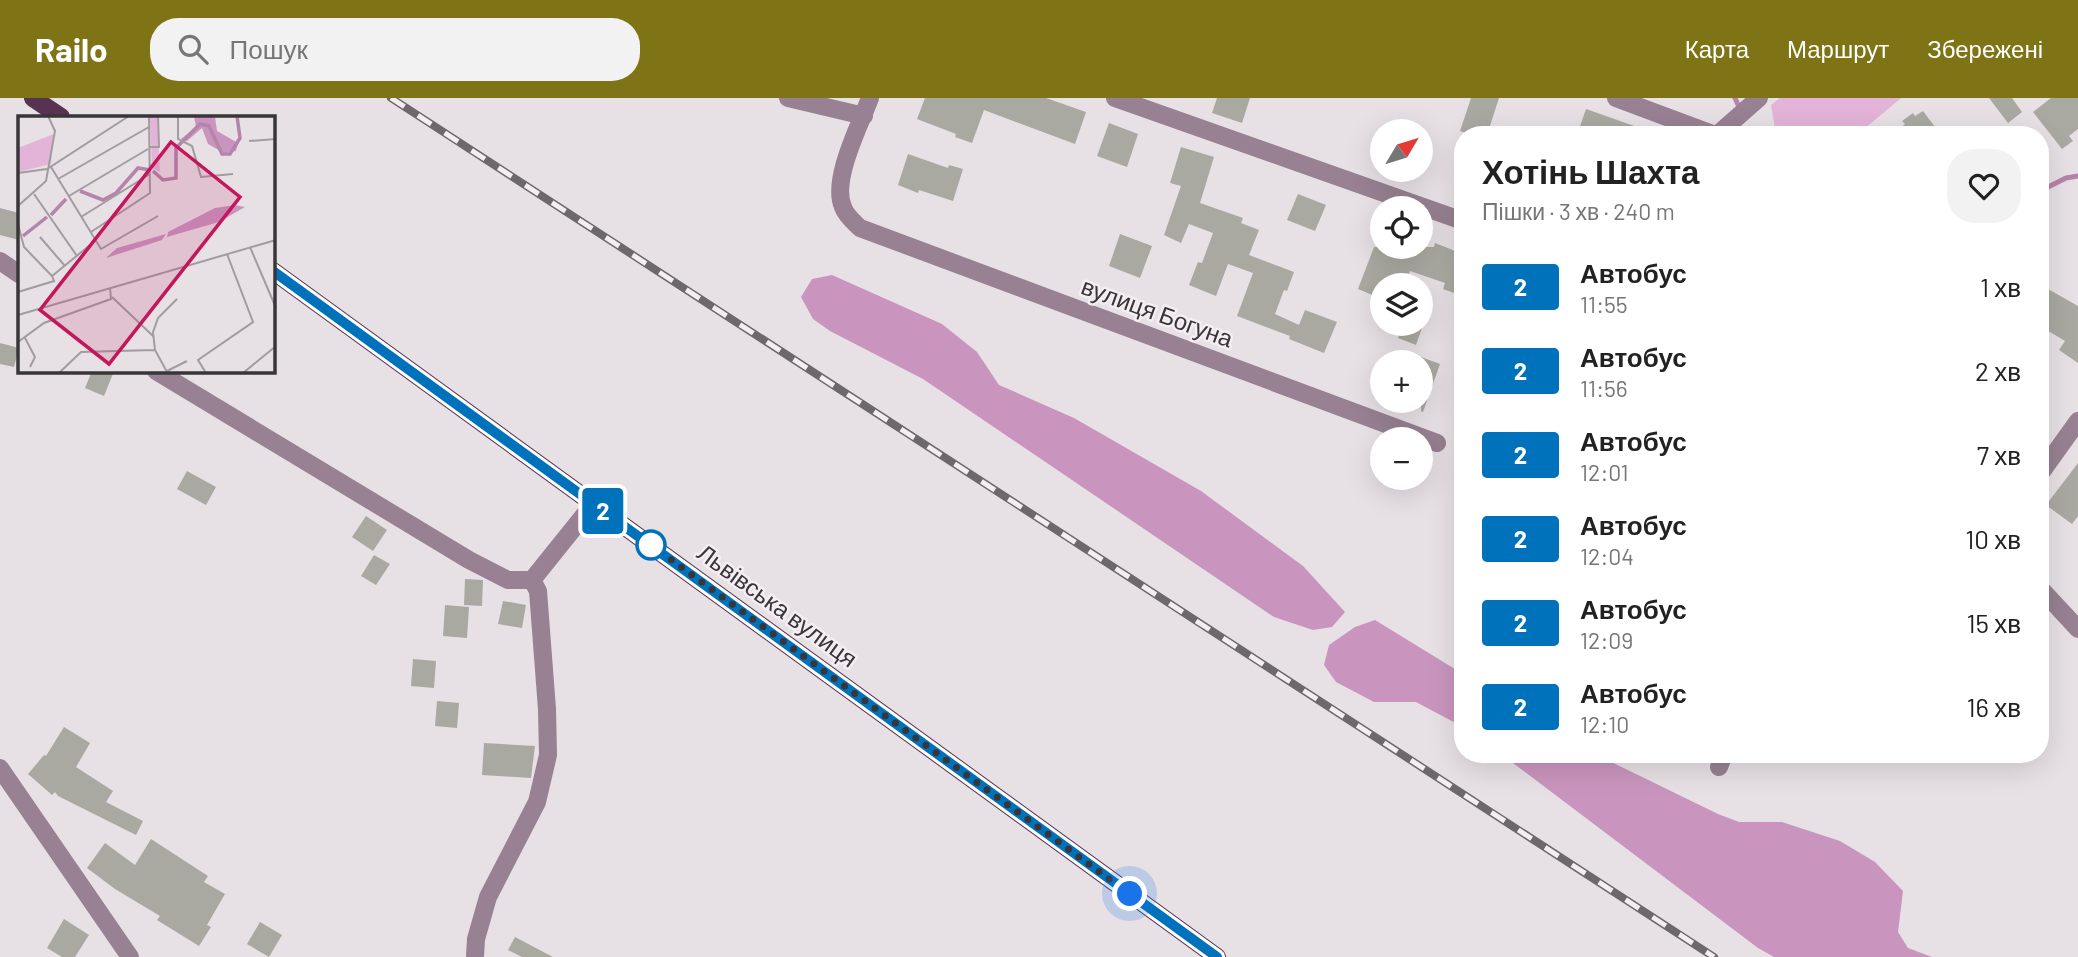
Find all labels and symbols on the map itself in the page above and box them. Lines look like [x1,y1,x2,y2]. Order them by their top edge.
inset map [18,116,275,373]
north arrow [1370,119,1433,182]
street label: вулиця Богуна [1078,271,1238,353]
line badge: 2 [580,488,626,534]
unlabelled marker [636,530,666,560]
street label: Львівська вулиця [692,537,863,672]
your location [1112,876,1147,911]

